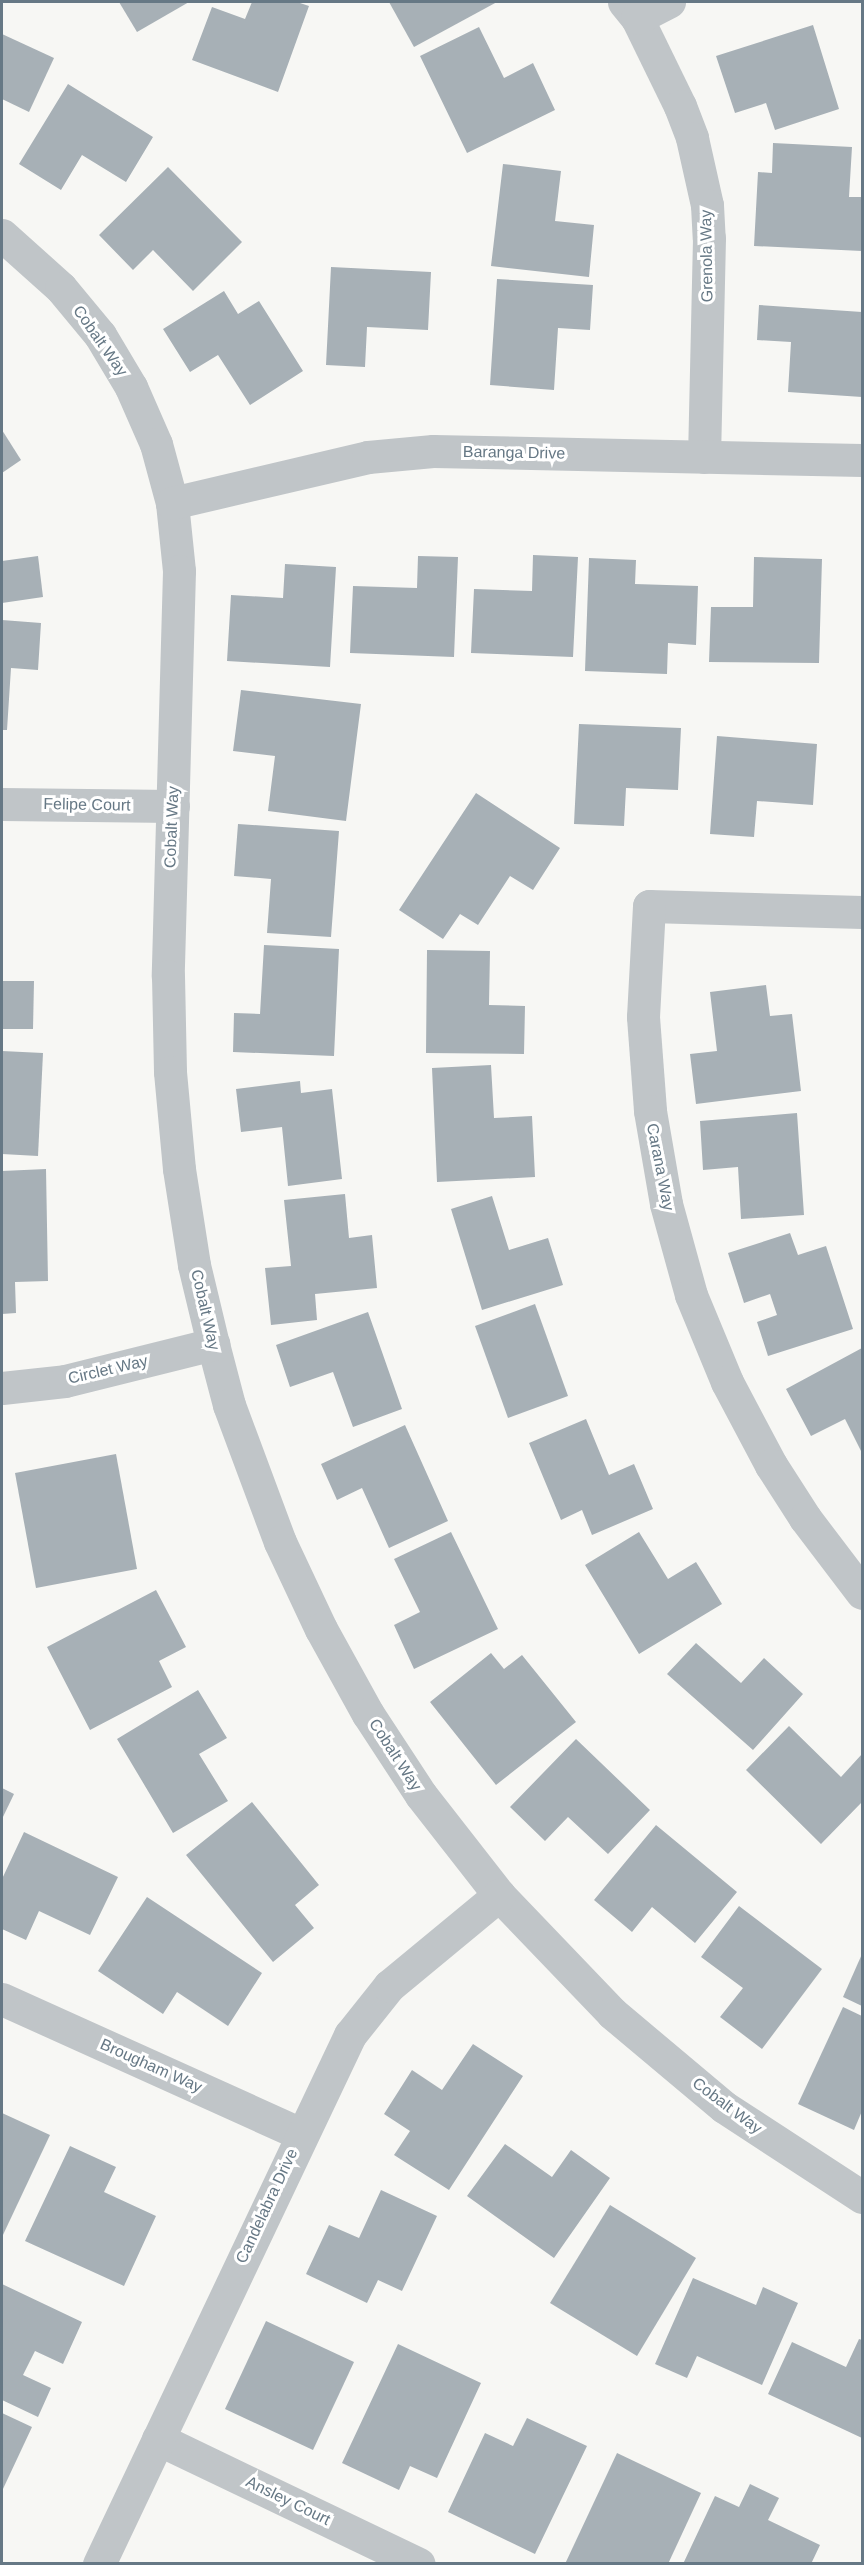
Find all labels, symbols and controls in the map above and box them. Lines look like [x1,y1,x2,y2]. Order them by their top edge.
street label: Grenola Way [697,209,717,303]
street label: Cobalt Way [69,302,131,380]
street label: Baranga Drive [463,443,565,463]
street label: Cobalt Way [161,786,183,868]
street label: Felipe Court [43,795,131,815]
street label: Carana Way [642,1122,678,1212]
street label: Cobalt Way [186,1268,224,1352]
street label: Circlet Way [66,1352,150,1388]
street label: Cobalt Way [365,1715,425,1795]
street label: Brougham Way [97,2035,205,2097]
street label: Cobalt Way [688,2074,766,2138]
street label: Candelabra Drive [232,2146,302,2266]
street label: Ansley Court [243,2472,333,2530]

